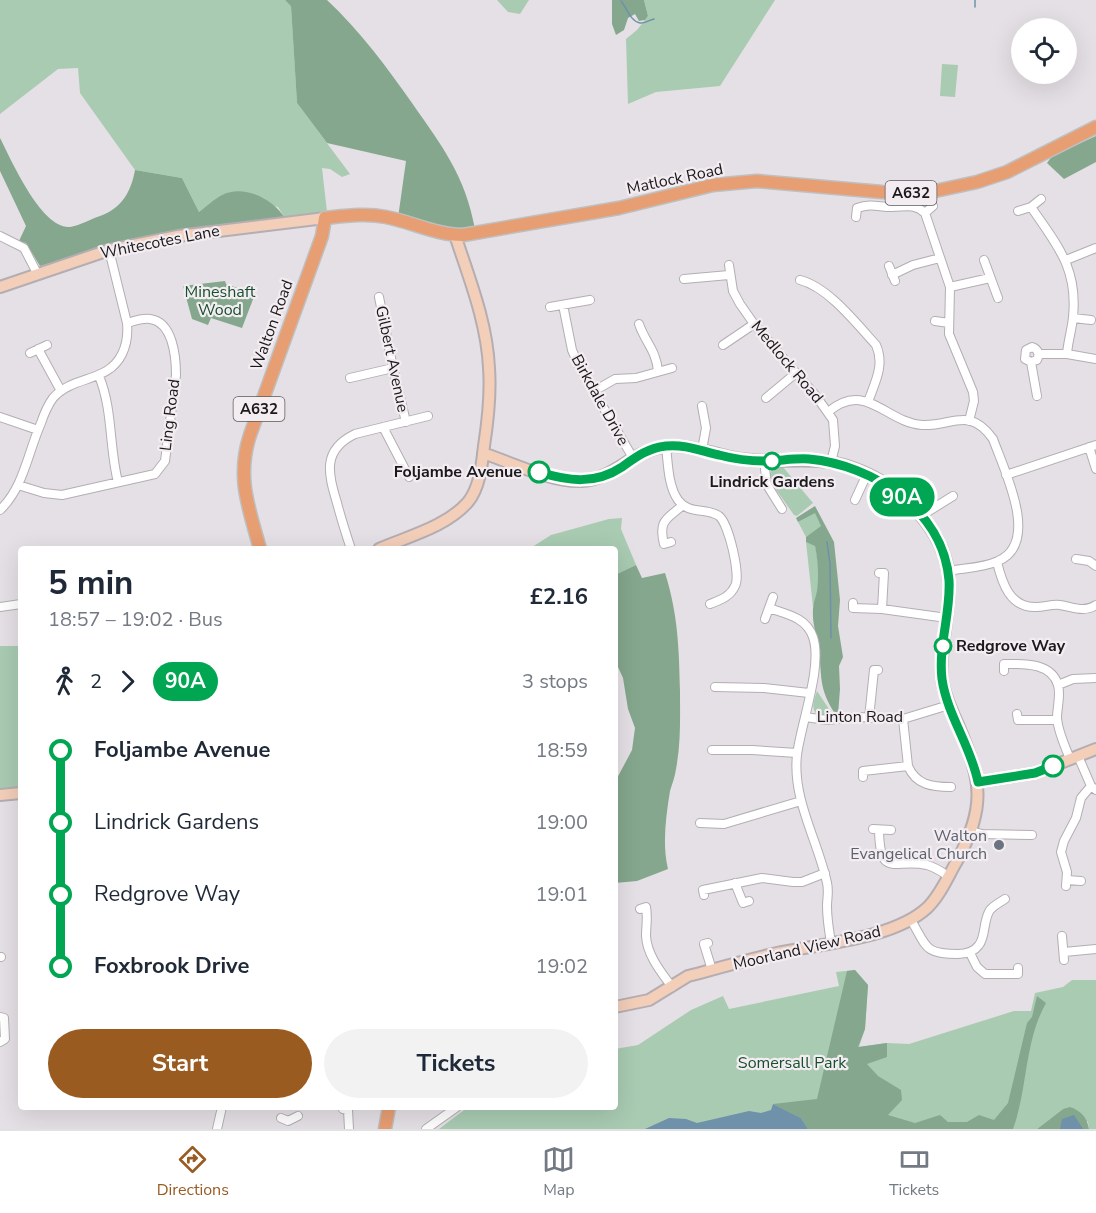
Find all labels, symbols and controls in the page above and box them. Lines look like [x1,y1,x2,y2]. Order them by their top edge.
map controls [1011,18,1077,84]
button: locate [1011,18,1077,84]
street label: Matlock Road [625,158,725,200]
road number: A632 [886,181,936,205]
street label: Whitecotes Lane [98,220,222,264]
street label: Walton Road [245,277,299,373]
park label: Mineshaft Wood [185,281,256,321]
street label: Gilbert Avenue [370,304,414,414]
street label: Medlock Road [746,316,828,408]
street label: Birkdale Drive [566,350,634,450]
street label: Ling Road [155,378,185,452]
road number: A632 [234,397,284,421]
marker: Lindrick Gardens [763,452,781,470]
place label: Foljambe Avenue [394,461,522,483]
marker: Foljambe Avenue [528,461,550,483]
place label: Lindrick Gardens [710,471,835,493]
line badge: 90A [868,478,936,516]
text: 90A [882,483,922,511]
text: 5 min [48,561,133,606]
text: £2.16 [530,582,588,612]
text: 18:57 – 19:02 · Bus [48,606,223,633]
place label: Redgrove Way [956,635,1066,657]
marker: Redgrove Way [934,637,952,655]
icon: walk [48,665,81,698]
icon: forward [111,665,144,698]
text: 90A [165,667,206,695]
text: 2 [90,668,102,695]
text: 3 stops [522,668,588,695]
street label: Linton Road [817,706,903,728]
text: Foljambe Avenue [94,735,270,765]
text: 18:59 [535,737,588,764]
unlabelled marker [1042,755,1064,777]
text: Lindrick Gardens [94,807,259,837]
text: 19:00 [535,809,588,836]
place label: Walton Evangelical Church [850,825,987,865]
marker: Walton Evangelical Church [992,838,1006,852]
text: Redgrove Way [94,879,240,909]
text: 19:01 [535,881,588,908]
street label: Moorland View Road [731,920,883,976]
text: Foxbrook Drive [94,951,249,981]
text: 19:02 [535,953,588,980]
button: Start [48,1029,312,1098]
button: Tickets [324,1029,588,1098]
park label: Somersall Park [738,1052,847,1074]
tab: Directions [157,1143,229,1201]
tab: Map [542,1143,575,1201]
tab: Tickets [889,1143,939,1201]

